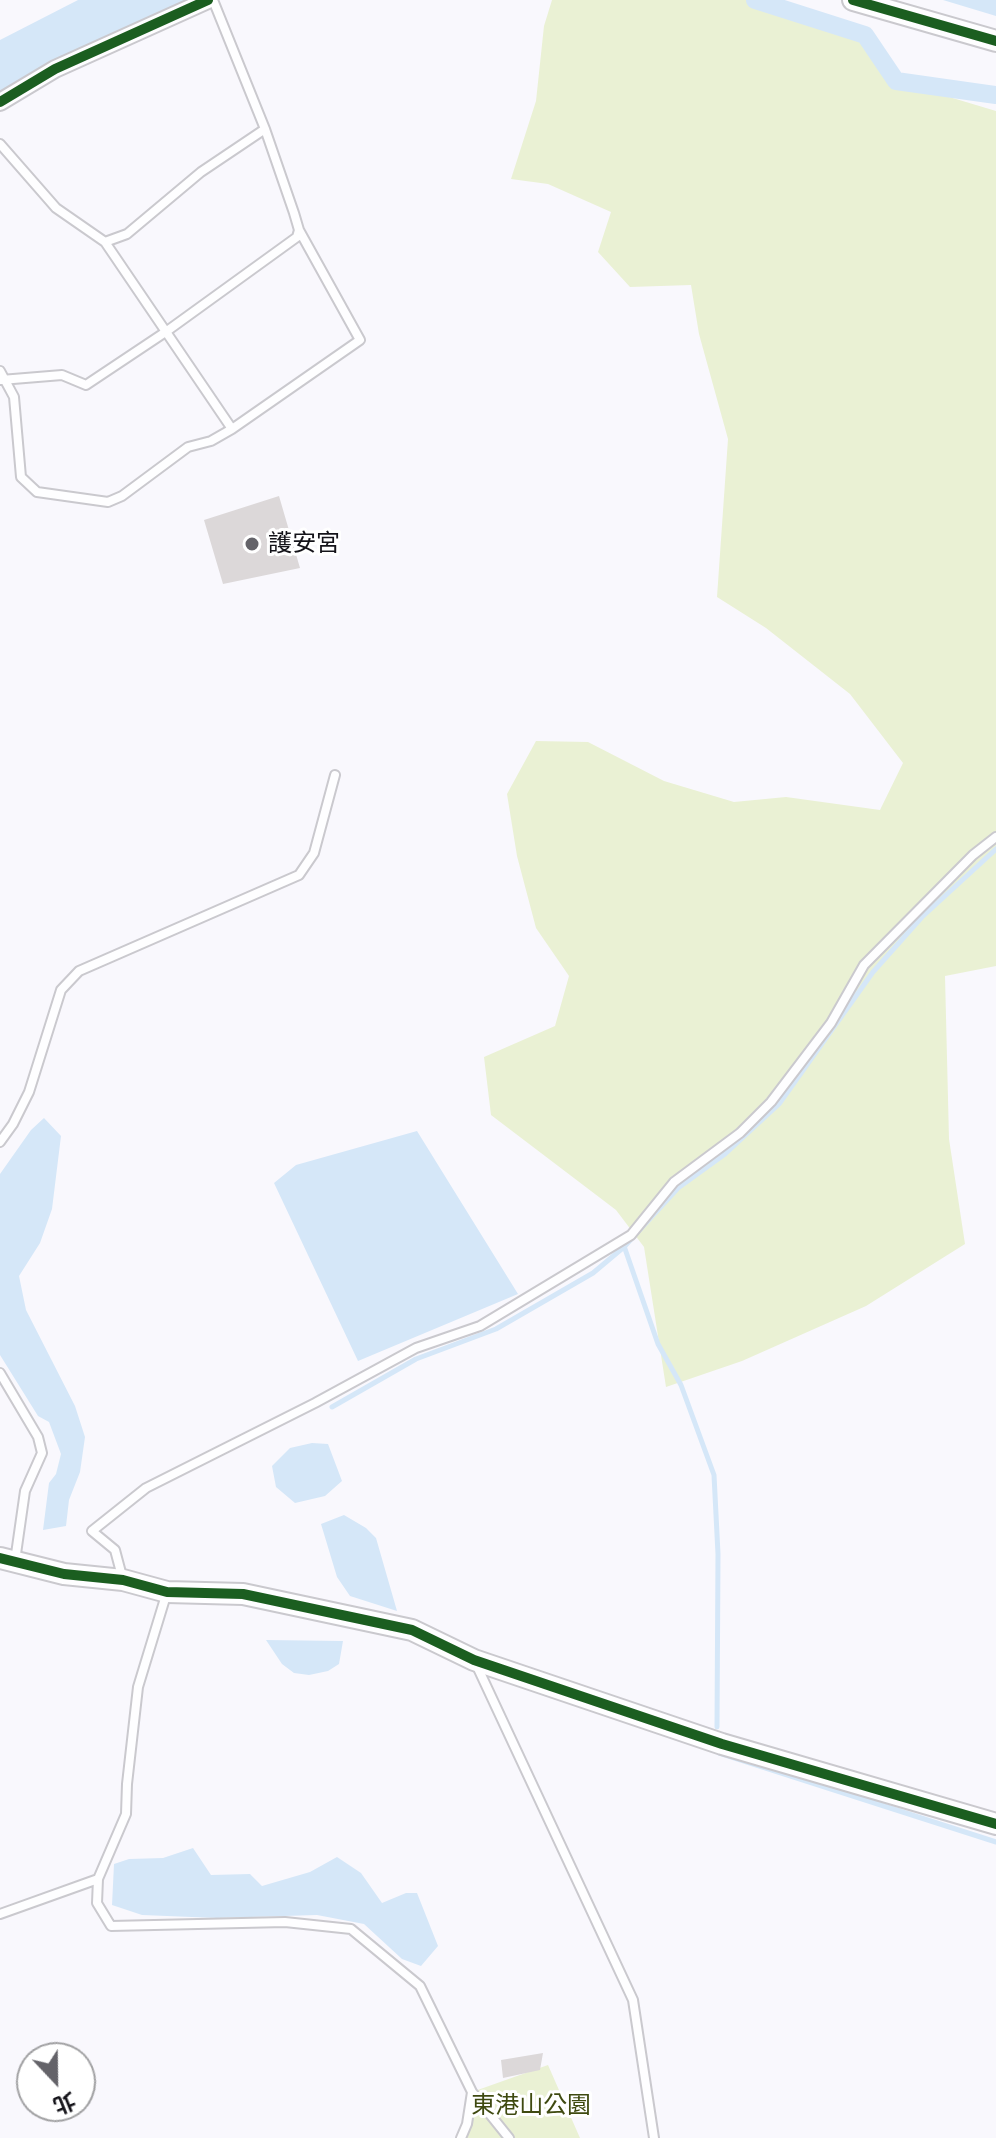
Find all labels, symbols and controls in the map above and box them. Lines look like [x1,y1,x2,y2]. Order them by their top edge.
place label: 護安宮 [268,530,340,558]
marker: 護安宮 [243,535,261,553]
north arrow [16,2042,96,2122]
text: 北 [50,2087,79,2119]
park label: 東港山公園 [471,2092,591,2120]

